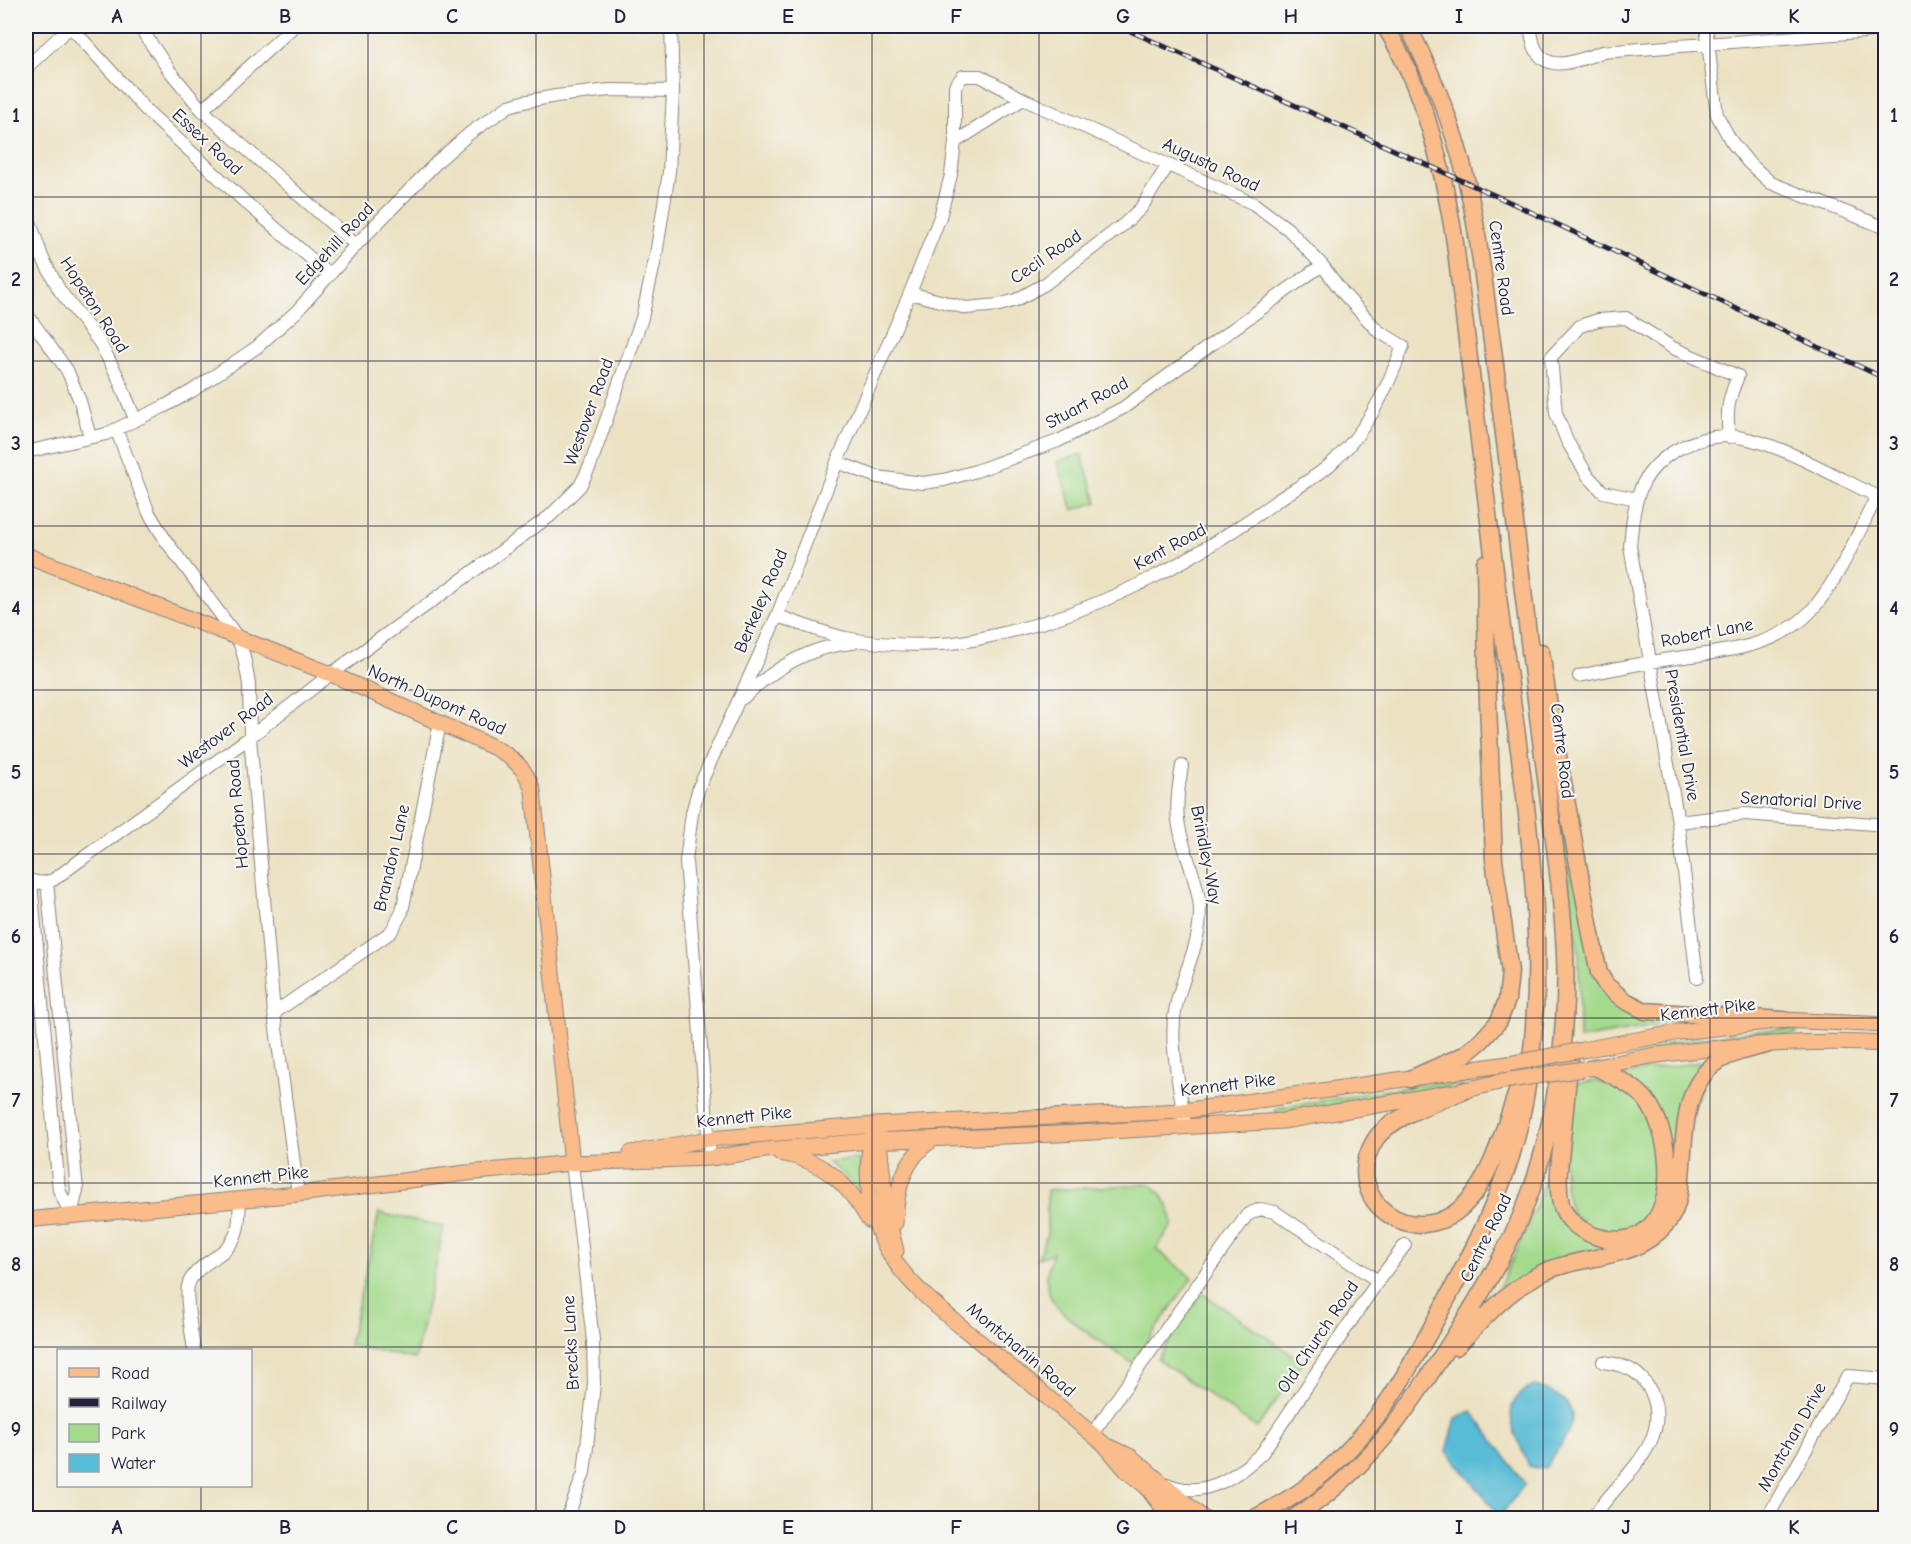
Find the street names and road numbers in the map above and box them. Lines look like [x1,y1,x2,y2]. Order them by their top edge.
street label: Essex Road [168,104,246,180]
street label: Augusta Road [1159,133,1263,197]
street label: Edgehill Road [291,198,379,290]
street label: Centre Road [1484,219,1518,317]
street label: Cecil Road [1006,225,1086,289]
street label: Hopeton Road [55,253,133,357]
street label: Westover Road [560,355,618,469]
street label: Stuart Road [1042,372,1132,434]
street label: Kent Road [1130,519,1210,575]
street label: Berkeley Road [730,546,792,656]
street label: Robert Lane [1659,614,1755,652]
street label: North Dupont Road [365,660,509,740]
street label: Presidential Drive [1660,668,1704,802]
street label: Westover Road [175,689,277,773]
street label: Centre Road [1546,702,1578,800]
street label: Hopeton Road [223,758,253,870]
street label: Senatorial Drive [1740,787,1862,815]
street label: Brandon Lane [369,802,415,914]
street label: Brindley Way [1186,804,1226,907]
street label: Kennett Pike [1659,994,1757,1026]
street label: Kennett Pike [1179,1069,1277,1101]
street label: Kennett Pike [695,1102,793,1132]
street label: Kennett Pike [212,1162,310,1192]
street label: Centre Road [1456,1190,1516,1286]
street label: Old Church Road [1273,1277,1363,1397]
street label: Brecks Lane [558,1295,584,1391]
street label: Montchanin Road [962,1298,1080,1402]
street label: Montchan Drive [1753,1379,1831,1495]

